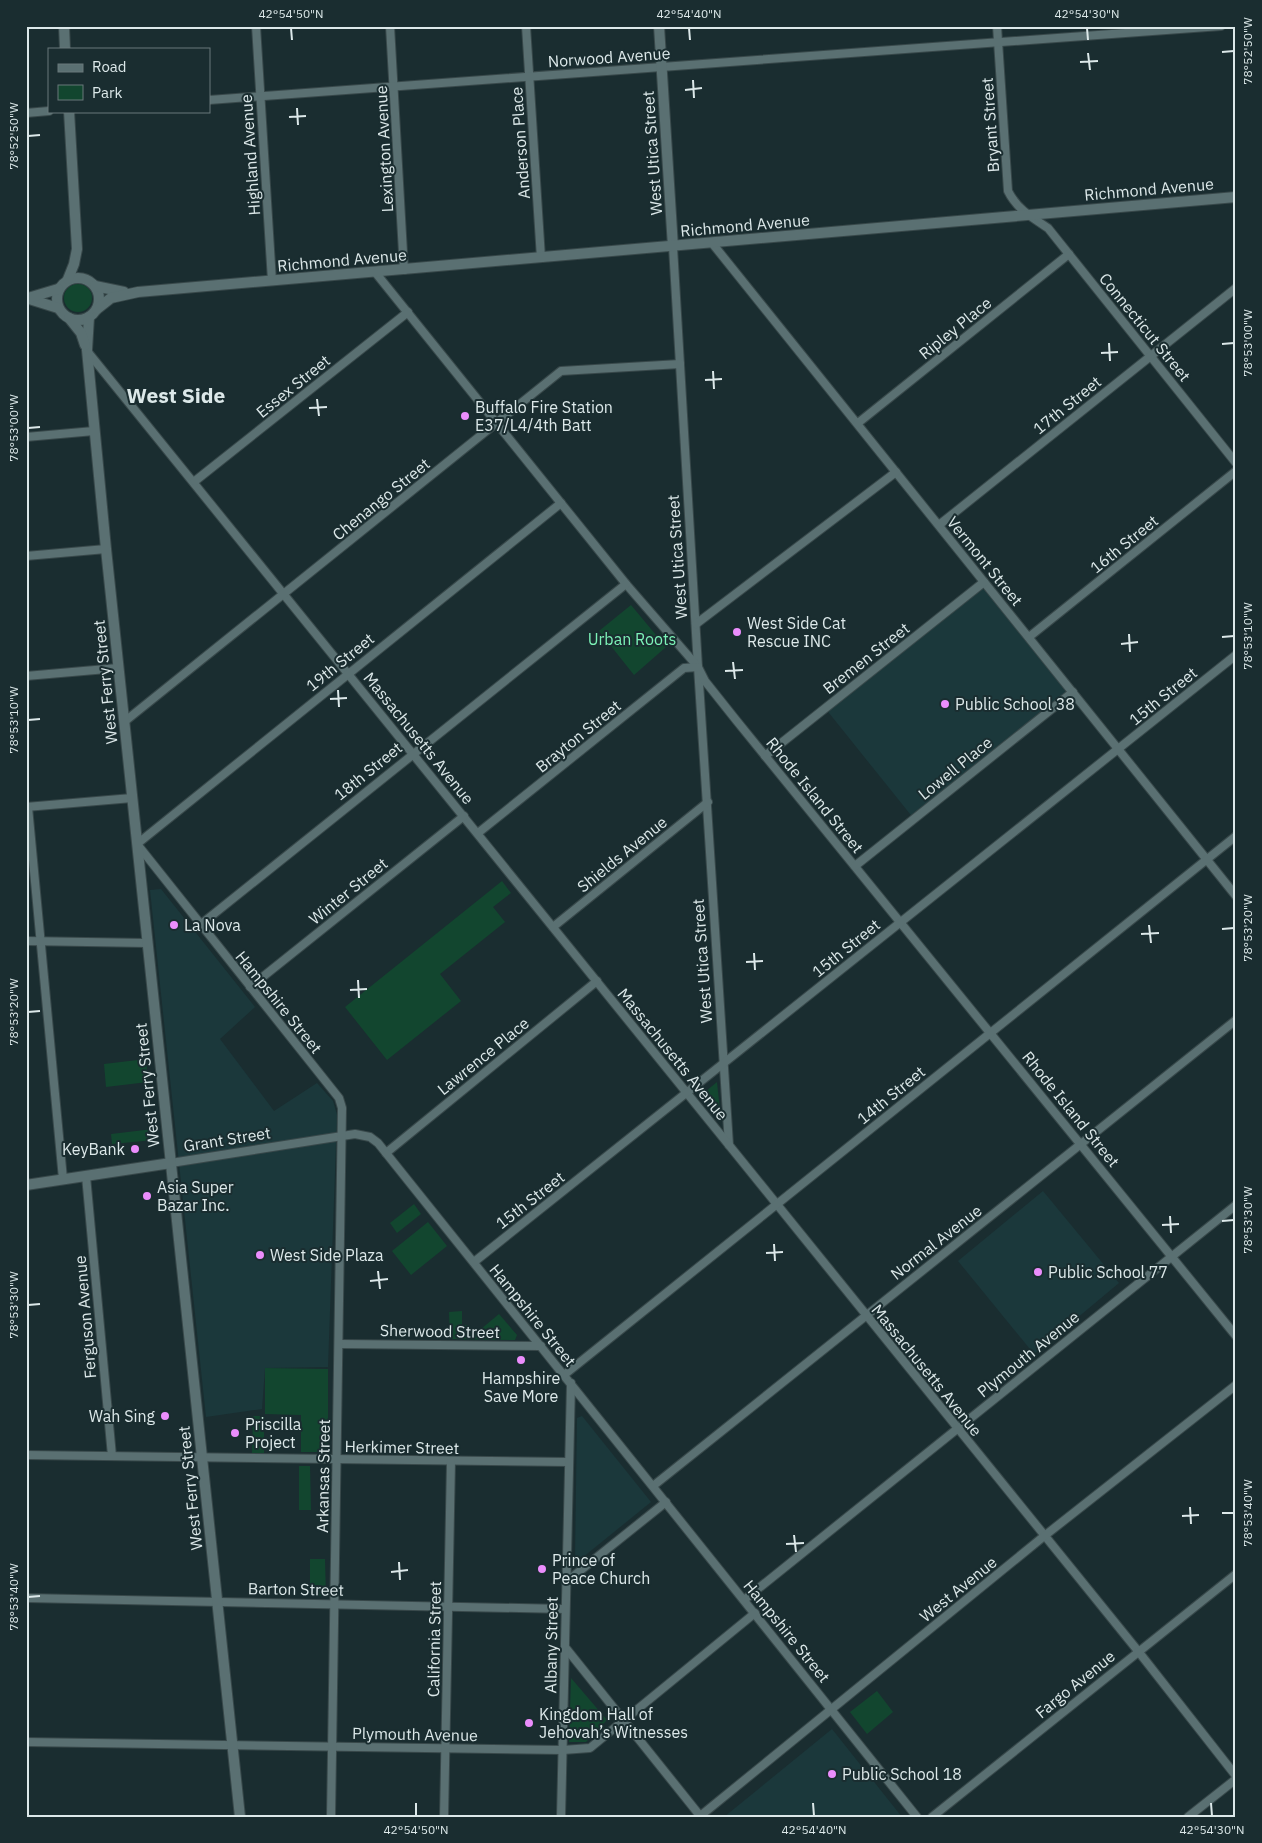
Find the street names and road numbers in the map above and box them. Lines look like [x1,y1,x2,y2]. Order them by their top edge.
street label: Norwood Avenue [547,43,671,71]
street label: Bryant Street [977,77,1003,173]
street label: Lexington Avenue [371,85,397,213]
street label: Anderson Place [506,86,534,200]
street label: West Utica Street [638,90,666,216]
street label: Highland Avenue [236,94,264,216]
street label: Richmond Avenue [1083,173,1215,205]
street label: Richmond Avenue [679,209,811,241]
street label: Richmond Avenue [276,244,408,276]
street label: Connecticut Street [1095,269,1195,385]
street label: Ripley Place [915,293,996,363]
street label: Essex Street [252,350,334,422]
street label: 17th Street [1029,372,1105,438]
street label: Chenango Street [328,454,434,544]
street label: West Utica Street [663,494,691,620]
street label: 16th Street [1086,511,1162,577]
street label: Vermont Street [943,512,1027,610]
street label: Bremen Street [819,618,913,698]
street label: West Ferry Street [89,619,121,745]
street label: 19th Street [302,629,378,695]
street label: 15th Street [1125,663,1201,729]
street label: Massachusetts Avenue [359,668,479,808]
street label: Brayton Street [531,696,625,776]
street label: Lowell Place [914,732,996,804]
street label: Rhode Island Street [762,733,868,857]
street label: 18th Street [330,738,406,804]
street label: Shields Avenue [573,812,671,896]
street label: Winter Street [305,853,391,929]
street label: West Utica Street [688,898,716,1024]
street label: 15th Street [808,915,884,981]
street label: Hampshire Street [232,947,326,1057]
street label: Massachusetts Avenue [613,984,733,1124]
street label: Lawrence Place [433,1013,533,1099]
street label: West Ferry Street [131,1022,163,1148]
street label: Rhode Island Street [1018,1047,1124,1171]
street label: 14th Street [853,1062,929,1128]
street label: Grant Street [182,1122,272,1156]
street label: 15th Street [492,1167,568,1233]
street label: Normal Avenue [886,1200,986,1284]
street label: Ferguson Avenue [70,1254,100,1379]
street label: Hampshire Street [486,1260,580,1370]
street label: Massachusetts Avenue [867,1300,987,1440]
street label: Plymouth Avenue [973,1307,1083,1401]
street label: Sherwood Street [380,1320,500,1342]
street label: Arkansas Street [312,1419,334,1533]
street label: West Ferry Street [174,1425,206,1551]
street label: Herkimer Street [344,1436,460,1458]
street label: West Avenue [915,1552,1001,1626]
street label: Hampshire Street [740,1576,834,1686]
street label: Barton Street [248,1578,344,1600]
street label: California Street [423,1581,445,1697]
street label: Albany Street [540,1596,562,1694]
street label: Fargo Avenue [1031,1646,1119,1722]
street label: Plymouth Avenue [352,1723,478,1745]

